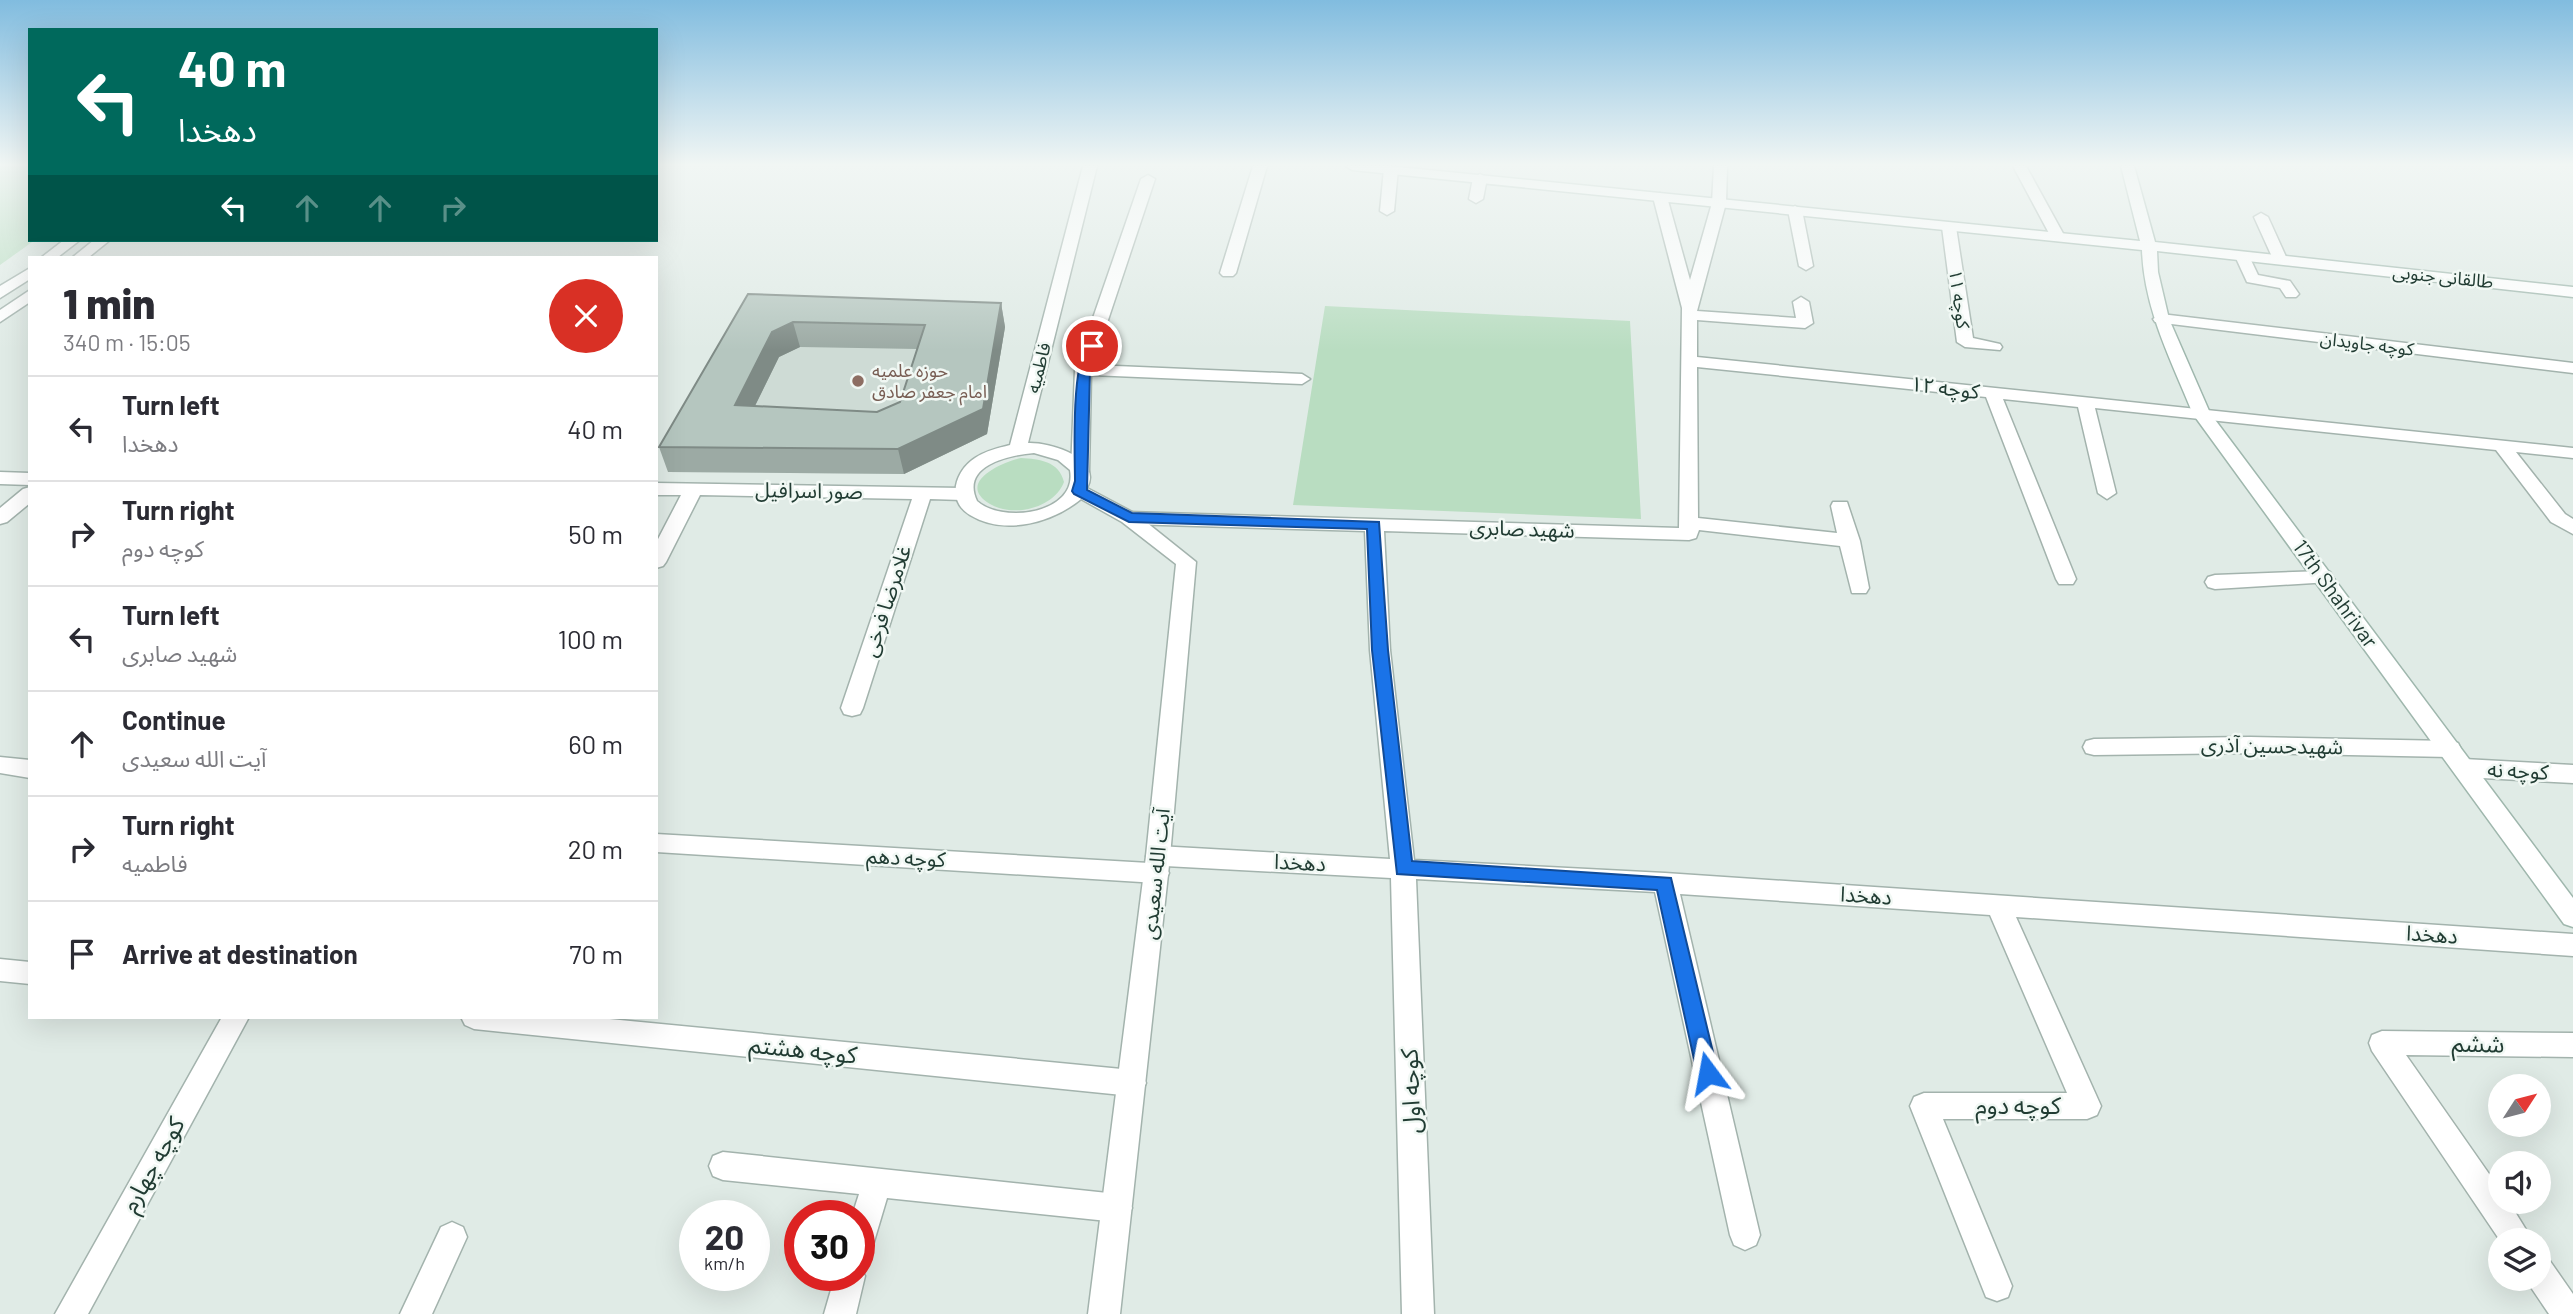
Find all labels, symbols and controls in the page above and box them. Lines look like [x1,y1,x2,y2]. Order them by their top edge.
text: 40 m [178,38,286,97]
icon: left [63,56,154,147]
text: دهخدا [178,110,257,148]
icon: left [215,189,253,227]
icon: ahead [288,189,326,227]
icon: ahead [361,189,399,227]
icon: right [434,189,472,227]
street label: طالقانی جنوبی [2391,260,2495,293]
street label: کوچه ۱۱ [1944,268,1975,331]
text: 1 min [63,277,155,327]
button: close [549,279,623,353]
pin [1062,316,1122,376]
street label: کوچه جاویدان [2319,326,2416,361]
icon: arrive [1073,327,1111,365]
text: 340 m · 15:05 [63,328,191,356]
street label: فاطمیه [1021,340,1055,395]
place label: حوزه علمیه امام جعفر صادق [872,359,987,406]
street label: کوچه ۱۲ [1909,370,1981,405]
marker: حوزه علمیه امام جعفر صادق [850,373,866,389]
text: Turn left [122,389,220,420]
icon: left [63,410,101,448]
text: 40 m [567,413,623,444]
text: دهخدا [122,429,179,457]
street label: صور اسرافیل [755,476,863,504]
text: Turn right [122,494,235,525]
street label: شهید صابری [1469,513,1575,543]
icon: right [63,515,101,553]
text: 50 m [568,518,623,549]
text: کوچه دوم [122,534,204,562]
street label: 17th Shahrivar [2289,534,2384,652]
street label: غلامرضا فرخی [856,542,916,660]
text: Turn left [122,599,220,630]
icon: left [63,620,101,658]
text: 100 m [558,623,623,654]
text: شهید صابری [122,639,237,667]
text: Continue [122,704,226,735]
icon: ahead [63,725,101,763]
text: 60 m [568,728,623,759]
street label: شهیدحسین آذری [2201,731,2343,759]
text: آیت الله سعیدی [122,744,266,772]
street label: کوچه نه [2487,755,2550,786]
street label: آیت الله سعیدی [1135,806,1175,941]
text: Turn right [122,809,235,840]
icon: right [63,830,101,868]
text: 20 m [568,833,623,864]
street label: کوچه دهم [866,842,947,875]
street label: دهخدا [1274,848,1327,875]
text: فاطمیه [122,849,188,877]
street label: دهخدا [1839,880,1893,909]
street label: دهخدا [2405,919,2459,948]
icon: arrive [63,935,101,973]
text: Arrive at destination [122,938,358,969]
text: 70 m [569,938,623,969]
street label: کوچه هشتم [747,1028,860,1073]
street label: ششم [2451,1028,2505,1061]
position arrow [1671,1036,1745,1110]
street label: کوچه اول [1393,1047,1428,1134]
north arrow [2488,1074,2552,1138]
map controls [2488,1074,2551,1291]
street label: کوچه دوم [1975,1090,2062,1124]
street label: کوچه چهارم [114,1111,195,1219]
button: sound [2488,1151,2551,1214]
speed limit sign: 30 [784,1200,875,1291]
text: 20 [705,1215,744,1257]
button: layers [2488,1228,2551,1291]
text: km/h [704,1252,745,1274]

